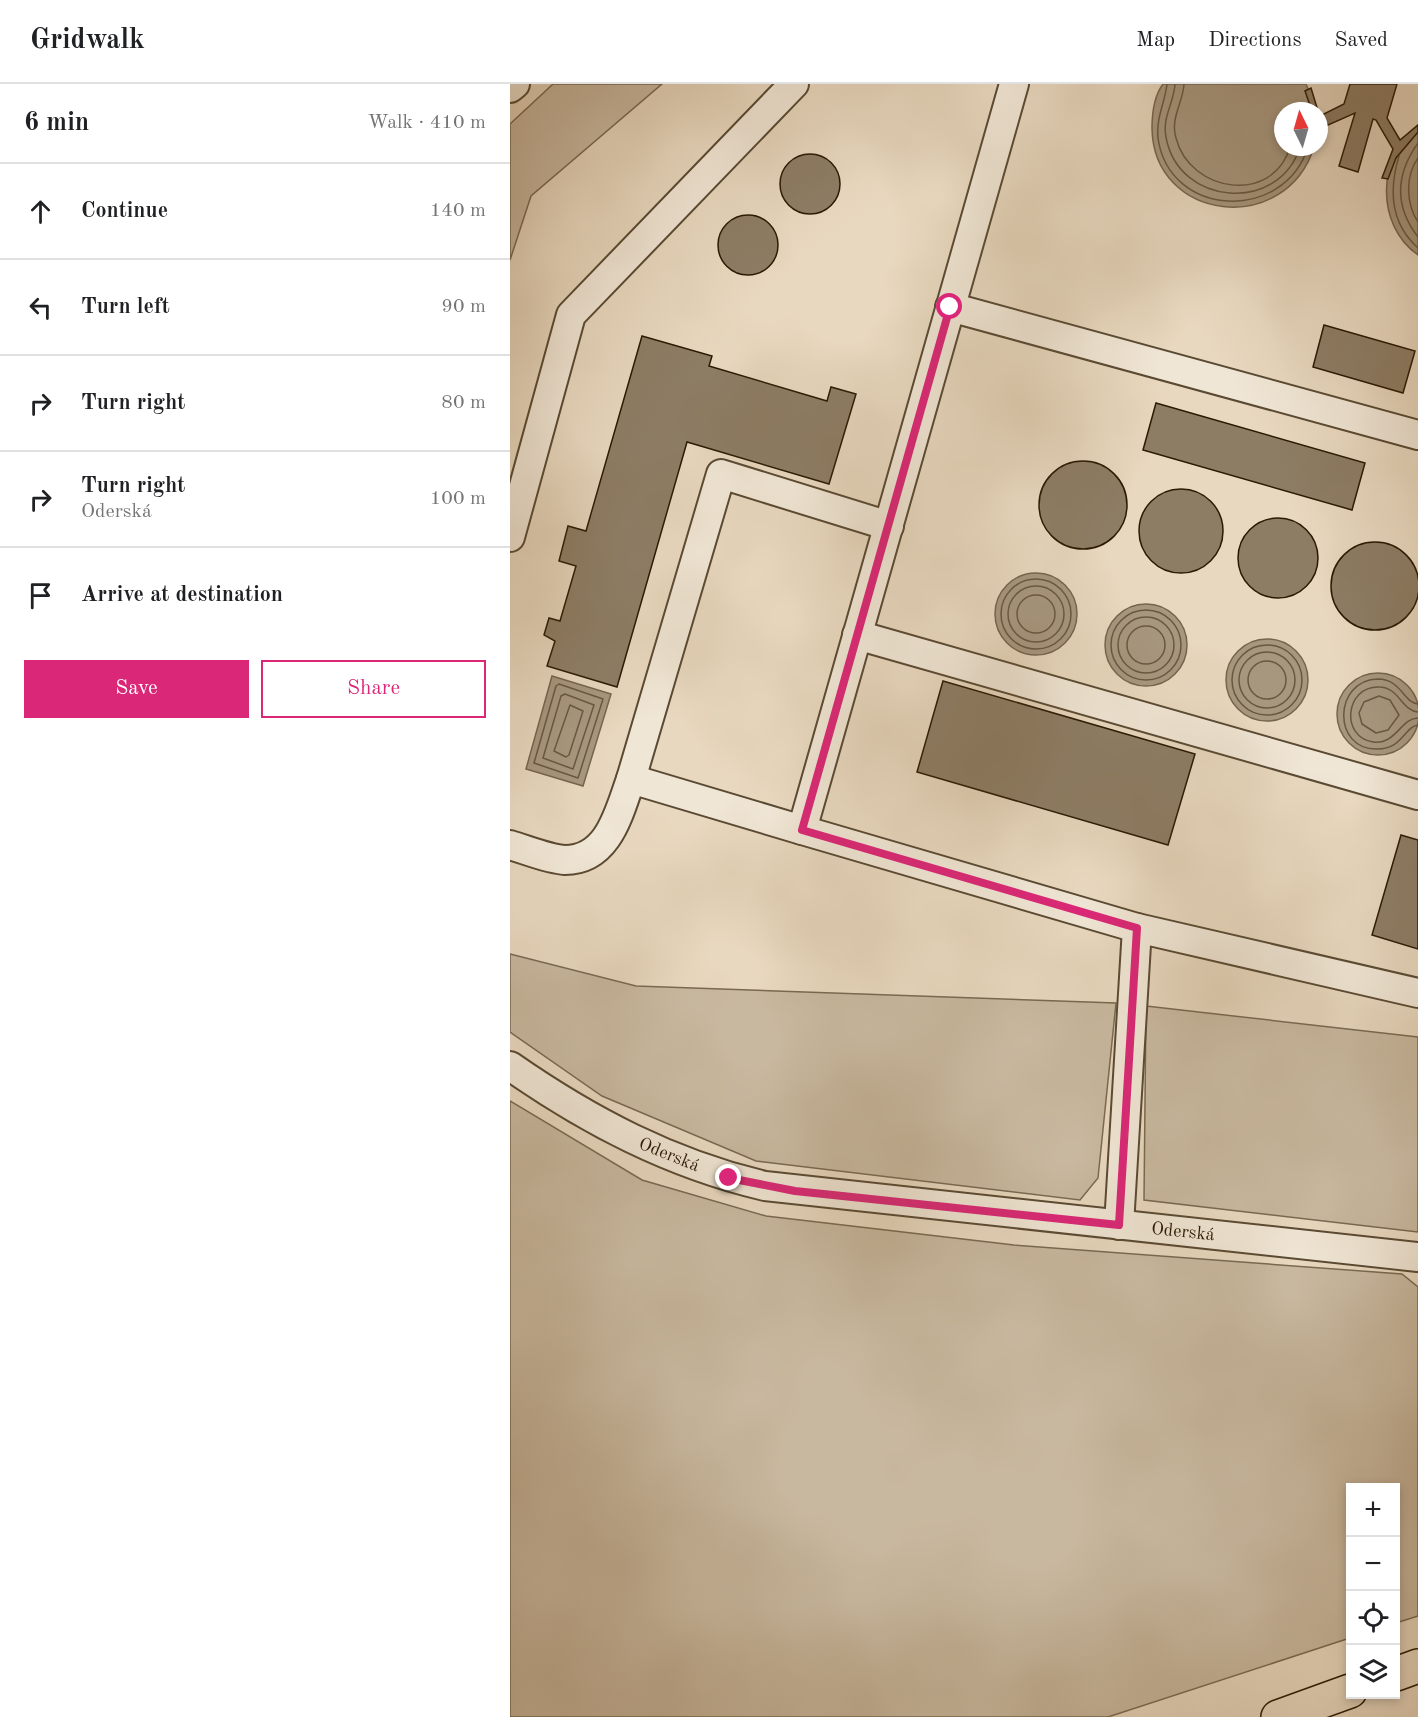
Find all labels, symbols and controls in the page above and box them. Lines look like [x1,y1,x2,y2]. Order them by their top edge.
text: Gridwalk [30,27,145,55]
text: Map [1136,30,1175,51]
text: Directions [1208,30,1302,51]
text: Saved [1335,30,1388,51]
north arrow [1274,102,1328,156]
text: 6 min [24,110,89,136]
text: Walk · 410 m [367,113,486,133]
icon: ahead [24,195,57,228]
text: Continue [81,200,168,222]
text: 140 m [430,201,486,221]
icon: left [24,291,57,324]
route start [936,293,962,319]
text: Turn left [81,296,170,318]
text: 90 m [441,297,486,317]
icon: right [24,387,57,420]
text: Turn right [81,392,185,414]
text: 80 m [441,393,486,413]
text: Turn right [81,475,185,497]
icon: right [24,483,57,516]
text: 100 m [430,489,486,509]
text: Oderská [81,502,152,522]
icon: arrive [24,579,57,612]
text: Arrive at destination [81,584,283,606]
button: Save [24,660,249,718]
button: Share [261,660,486,718]
street label: Oderská [636,1135,702,1175]
route end [715,1164,741,1190]
street label: Oderská [1150,1220,1216,1244]
map controls [1346,1483,1400,1699]
button: + [1346,1483,1400,1537]
button: − [1346,1537,1400,1591]
button: locate [1346,1591,1400,1645]
button: layers [1346,1645,1400,1699]

